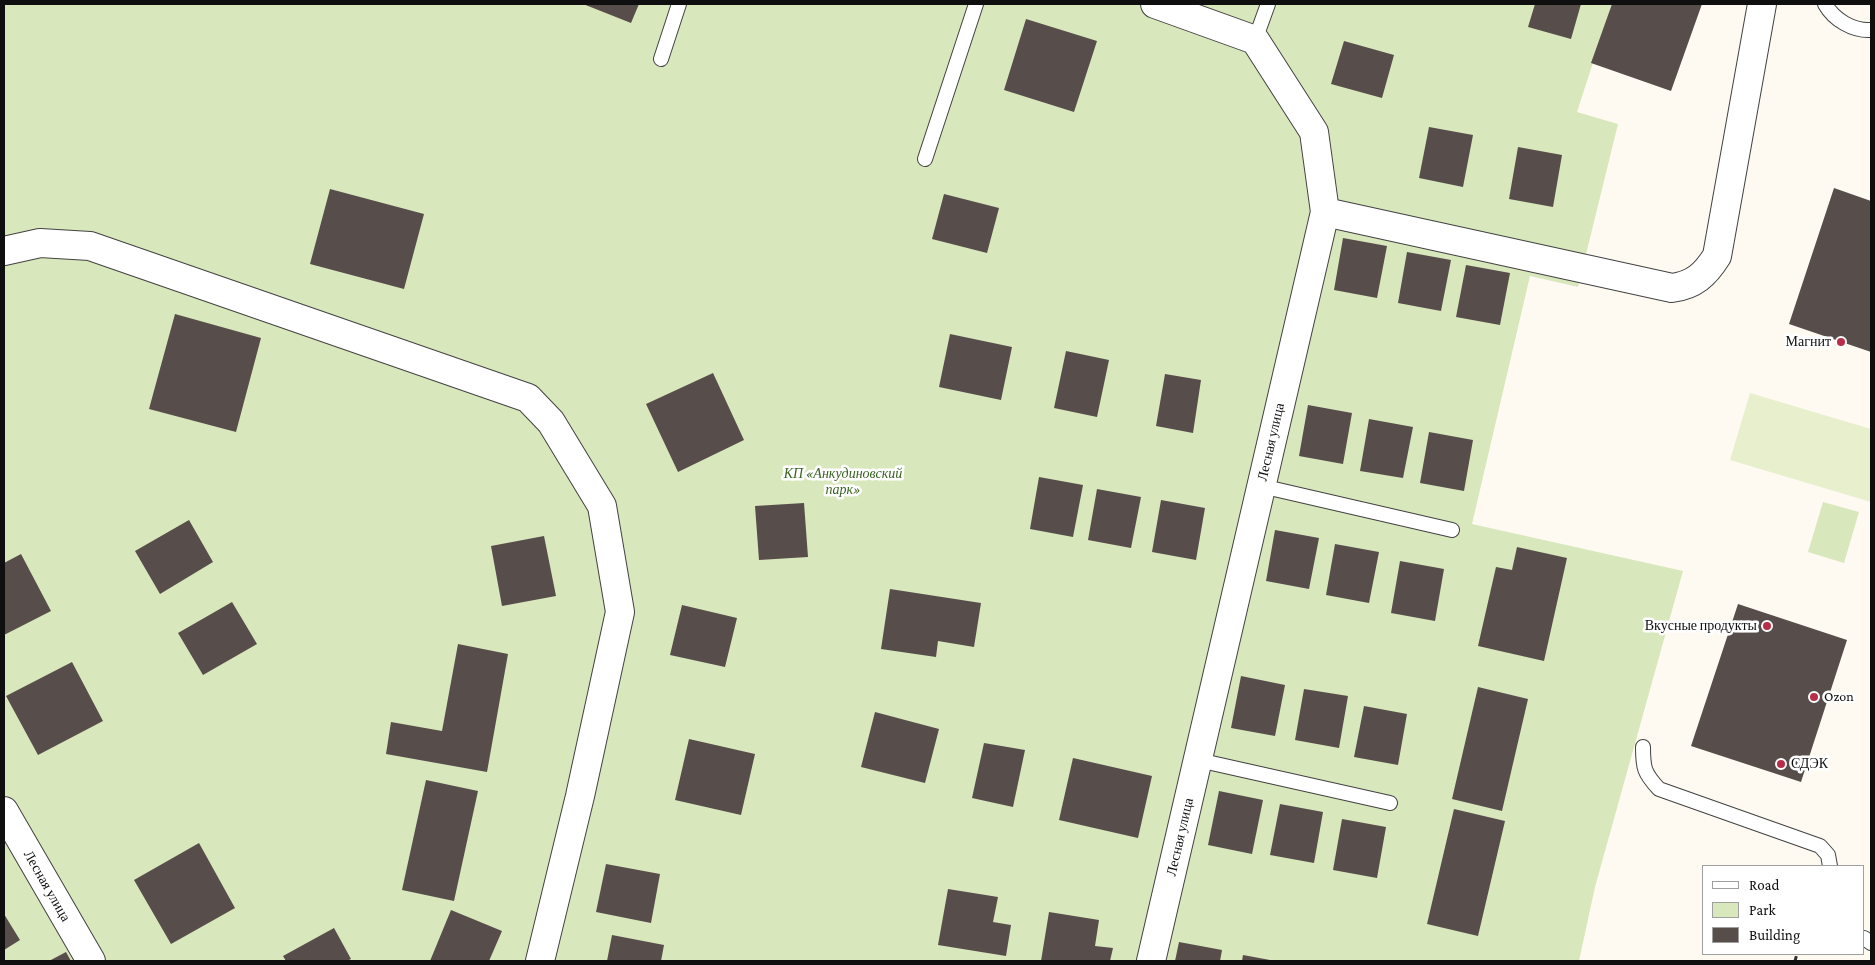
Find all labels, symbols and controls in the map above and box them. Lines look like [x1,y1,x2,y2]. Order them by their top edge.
place label: Магнит [1785,334,1831,350]
marker: Магнит [1835,336,1847,348]
street label: Лесная улица [1254,401,1288,483]
park label: КП «Анкудиновский парк» [784,466,902,498]
place label: Вкусные продукты [1645,618,1757,634]
marker: Вкусные продукты [1761,620,1773,632]
place label: Ozon [1824,689,1854,705]
marker: Ozon [1808,691,1820,703]
place label: СДЭК [1791,756,1828,772]
marker: СДЭК [1775,758,1787,770]
street label: Лесная улица [1163,796,1197,878]
street label: Лесная улица [20,847,74,925]
legend [1702,865,1865,955]
text: Road [1749,877,1779,893]
text: Park [1749,902,1776,918]
text: Building [1749,927,1800,943]

